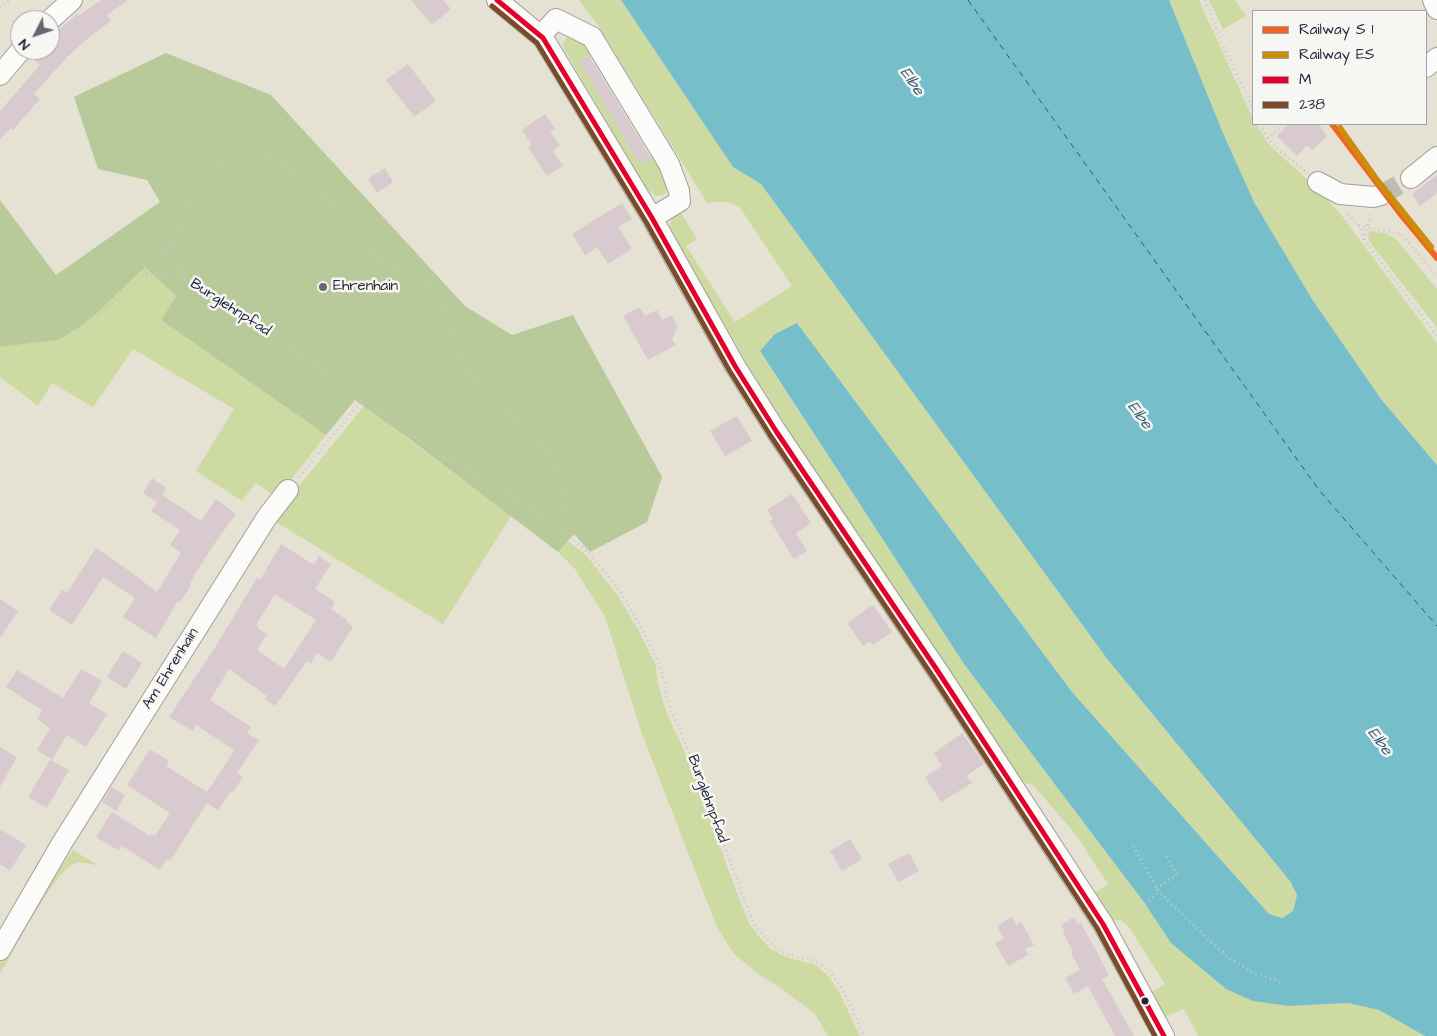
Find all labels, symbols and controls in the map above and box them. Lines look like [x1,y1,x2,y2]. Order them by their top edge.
north arrow [10,10,60,60]
legend [1252,10,1427,125]
text: Railway S 1 [1299,19,1374,40]
text: N [14,34,35,54]
text: Railway ES [1299,44,1374,65]
water label: Elbe [895,64,927,100]
text: M [1299,69,1311,90]
text: 238 [1299,94,1325,115]
street label: Burglehnpfad [186,275,274,341]
place label: Ehrenhain [333,278,398,296]
marker: Ehrenhain [317,281,329,293]
water label: Elbe [1123,398,1155,434]
street label: Am Ehrenhain [139,625,203,713]
water label: Elbe [1363,724,1395,760]
street label: Burglehnpfad [683,753,731,845]
unlabelled marker [1140,996,1150,1006]

